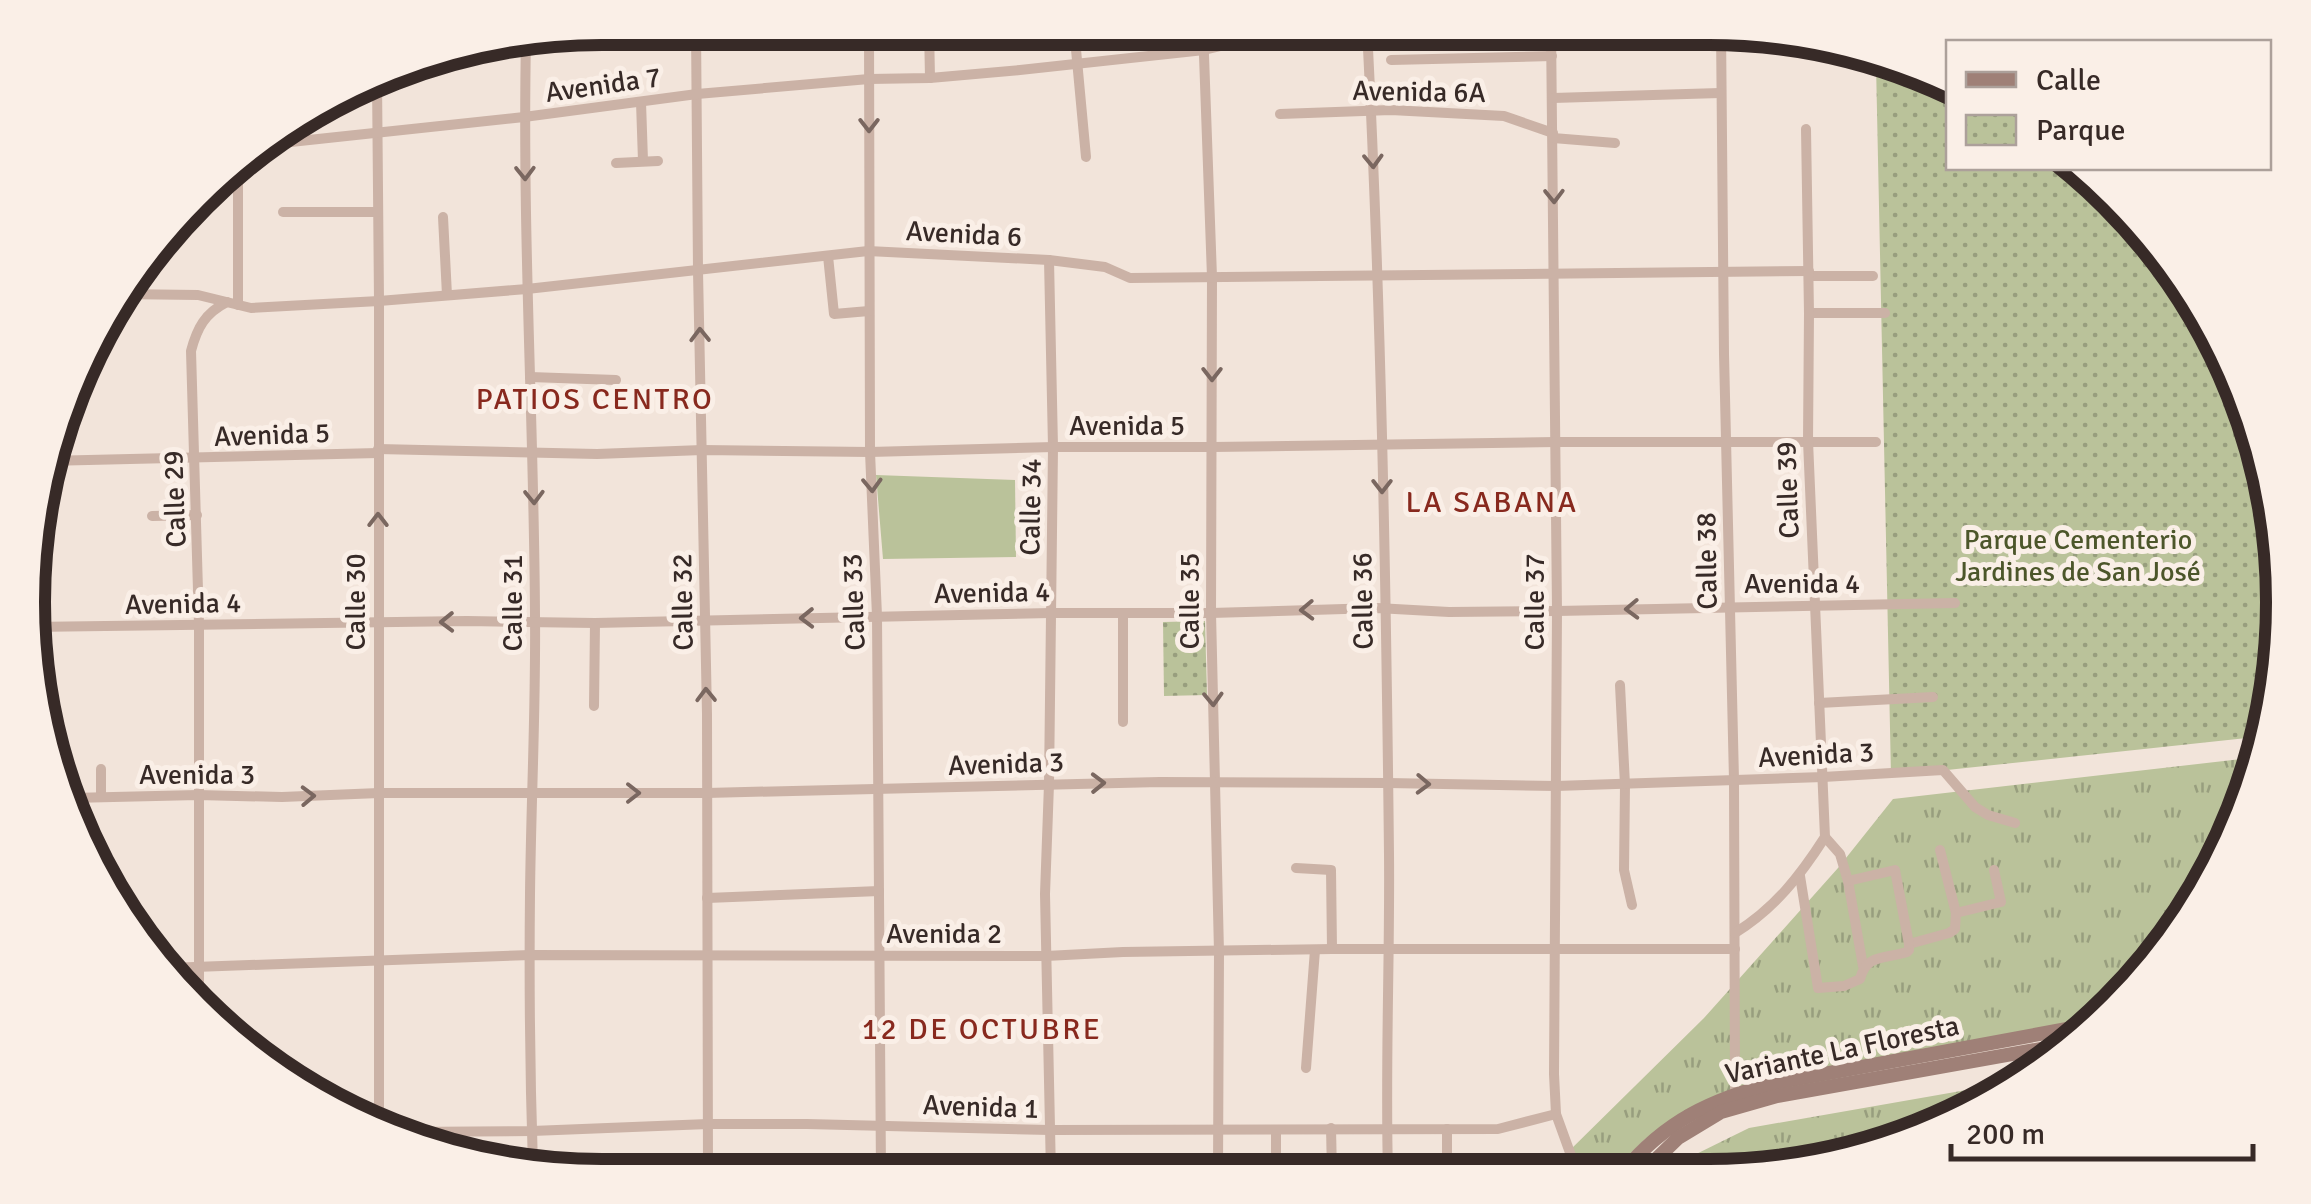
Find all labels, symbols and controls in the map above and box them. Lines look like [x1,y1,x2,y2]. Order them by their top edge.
legend [1946,40,2271,170]
street label: Avenida 7 [543,60,663,110]
text: Calle [2036,62,2101,99]
street label: Avenida 6A [1352,74,1486,110]
text: Parque [2036,112,2126,149]
one-way arrow [858,118,880,134]
one-way arrow [1363,153,1384,169]
one-way arrow [514,166,536,181]
one-way arrow [1543,188,1565,204]
street label: Avenida 6 [905,214,1023,254]
one-way arrow [689,327,710,343]
one-way arrow [1201,368,1223,383]
district label: PATIOS CENTRO [476,381,714,418]
street label: Avenida 5 [1069,409,1185,443]
street label: Avenida 5 [213,416,331,454]
street label: Calle 39 [1769,441,1807,539]
street label: Calle 29 [156,450,194,548]
street label: Calle 34 [1013,458,1049,556]
one-way arrow [861,478,882,494]
one-way arrow [1371,478,1393,494]
district label: LA SABANA [1405,484,1579,521]
one-way arrow [523,490,545,506]
one-way arrow [367,512,389,528]
street label: Calle 38 [1689,512,1725,610]
park label: Parque Cementerio Jardines de San José [1955,523,2201,589]
street label: Calle 35 [1173,552,1207,650]
street label: Calle 36 [1345,552,1381,650]
street label: Calle 30 [339,553,373,651]
street label: Calle 32 [665,553,701,651]
street label: Calle 33 [835,553,873,651]
street label: Calle 37 [1518,553,1552,651]
street label: Calle 31 [496,554,530,652]
street label: Avenida 4 [1744,567,1860,601]
street label: Avenida 4 [934,575,1050,611]
street label: Avenida 4 [125,586,241,622]
one-way arrow [1623,598,1639,619]
one-way arrow [1298,600,1314,621]
one-way arrow [798,607,814,628]
one-way arrow [439,611,455,632]
one-way arrow [696,687,717,703]
one-way arrow [1203,692,1224,708]
street label: Avenida 3 [1757,735,1875,775]
street label: Avenida 3 [947,745,1065,783]
street label: Avenida 3 [139,758,255,792]
one-way arrow [1092,772,1107,794]
one-way arrow [1416,773,1432,794]
one-way arrow [626,782,642,804]
one-way arrow [301,785,317,806]
street label: Avenida 2 [886,917,1002,951]
street label: Variante La Floresta [1722,1009,1962,1091]
district label: 12 DE OCTUBRE [862,1011,1102,1048]
street label: Avenida 1 [922,1088,1040,1126]
scale bar [1951,1099,2254,1161]
text: 200 m [1966,1116,2045,1153]

